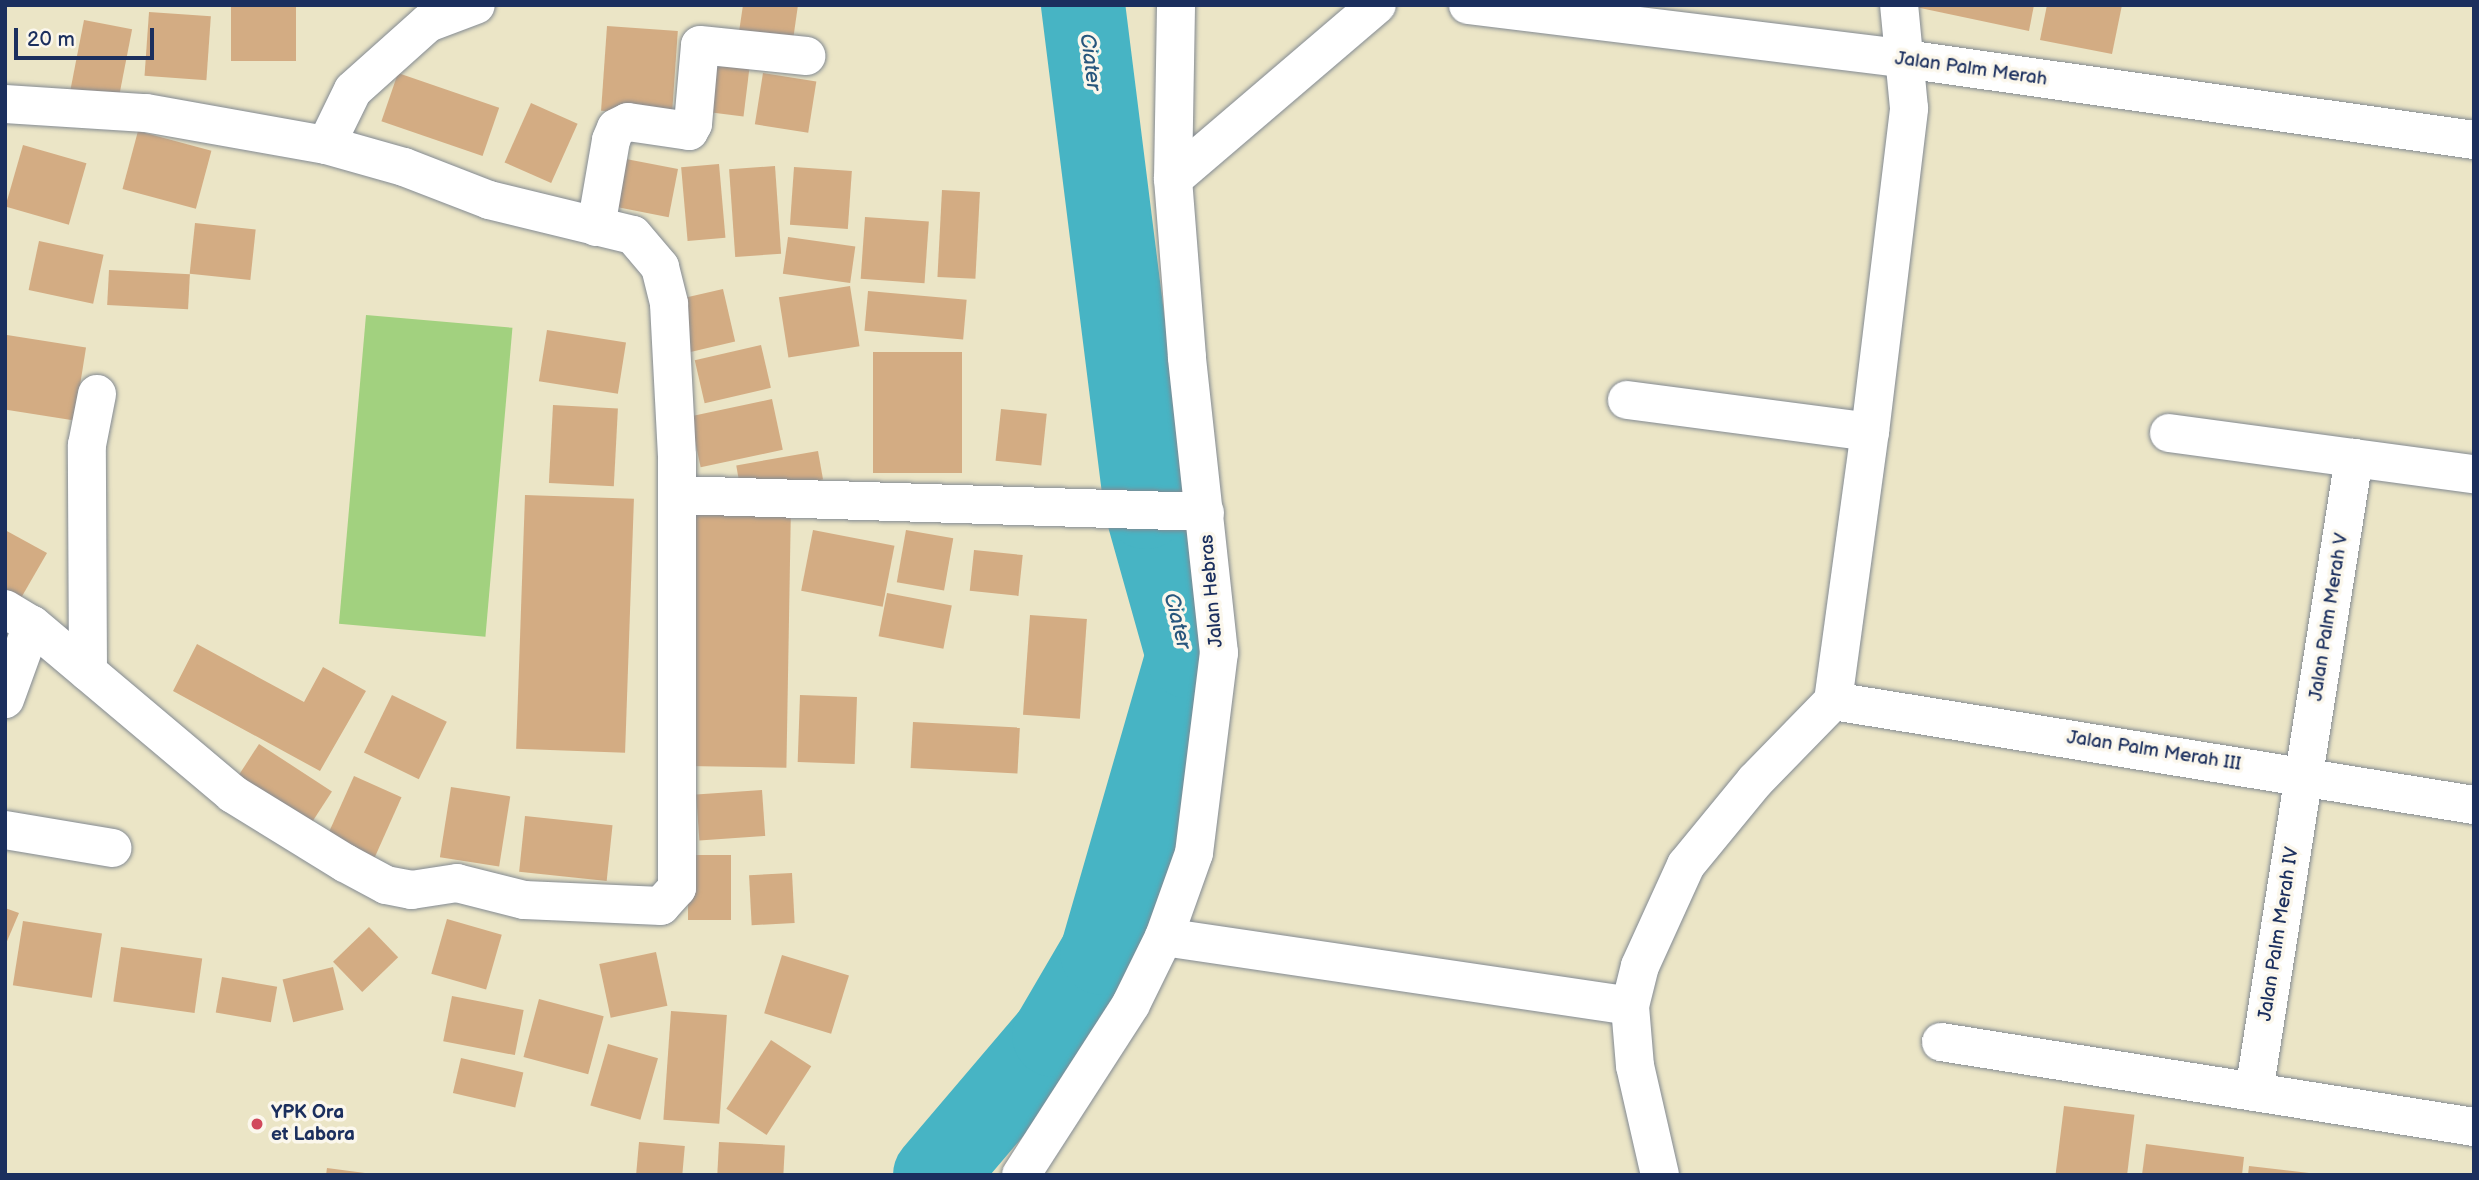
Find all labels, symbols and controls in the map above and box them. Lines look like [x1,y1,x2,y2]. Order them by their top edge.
scale bar [18,14,158,58]
text: 20 m [27,27,75,52]
water label: Ciater [1074,32,1106,92]
street label: Jalan Palm Merah [1893,47,2049,91]
street label: Jalan Palm Merah V [2304,531,2354,703]
street label: Jalan Hebras [1196,533,1228,649]
water label: Ciater [1158,590,1196,652]
street label: Jalan Palm Merah III [2065,726,2243,776]
street label: Jalan Palm Merah IV [2254,845,2304,1023]
place label: YPK Ora et Labora [271,1102,355,1146]
marker: YPK Ora et Labora [249,1116,265,1132]

